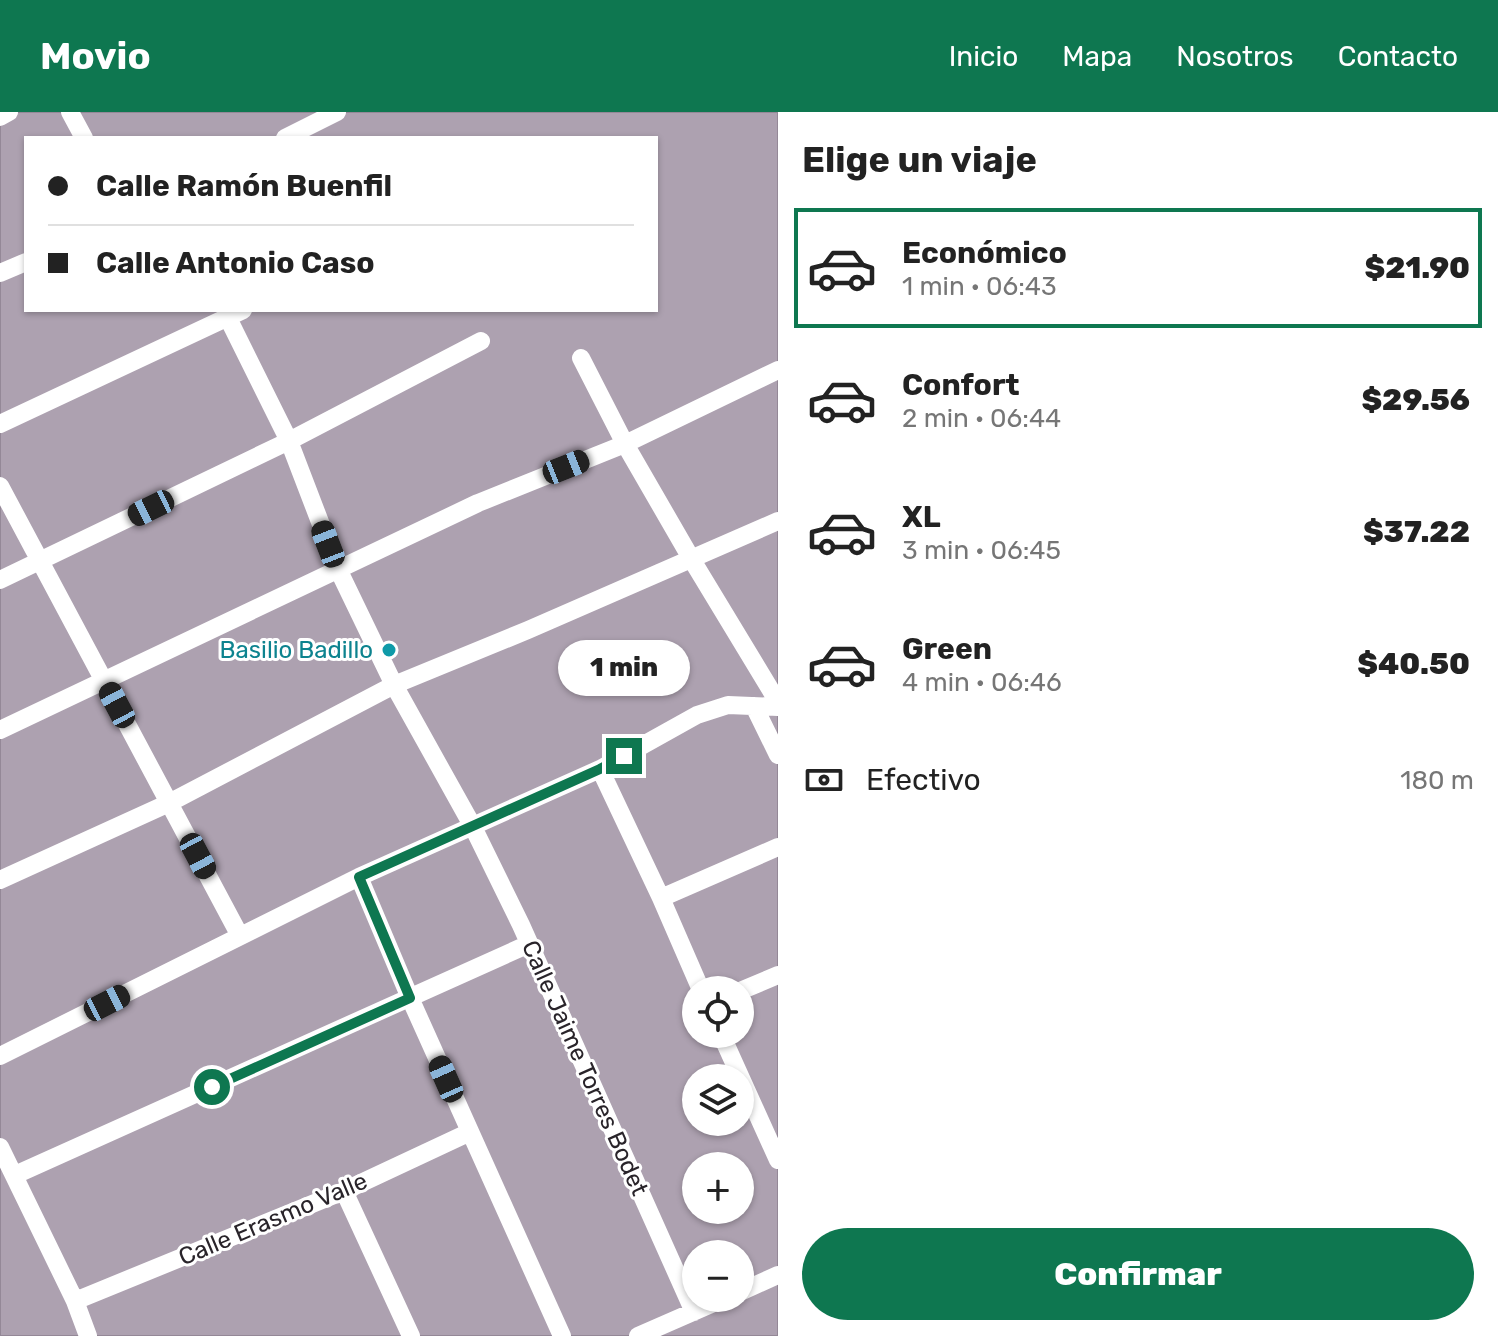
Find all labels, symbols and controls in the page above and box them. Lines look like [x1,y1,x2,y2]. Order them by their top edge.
text: Movio [40,33,151,79]
text: Inicio [949,40,1018,73]
text: Mapa [1062,40,1132,73]
text: Nosotros [1176,40,1294,73]
text: Contacto [1338,40,1458,73]
text: Elige un viaje [802,138,1037,181]
text: Calle Ramón Buenfil [96,168,392,204]
icon: car [806,232,878,304]
text: Económico [902,235,1067,271]
text: Calle Antonio Caso [96,245,375,281]
text: $21.90 [1365,250,1470,286]
text: 1 min · 06:43 [902,271,1057,302]
icon: car [806,364,878,436]
text: Confort [902,367,1020,403]
text: $29.56 [1361,382,1470,418]
text: 2 min · 06:44 [902,403,1061,434]
car [539,447,593,487]
car [124,487,178,529]
icon: car [806,496,878,568]
text: XL [902,499,941,535]
text: $37.22 [1363,514,1470,550]
car [308,517,348,571]
text: 3 min · 06:45 [902,535,1061,566]
icon: car [806,628,878,700]
text: Green [902,631,992,667]
place label: Basilio Badillo [220,636,373,664]
callout: 1 min [558,640,690,696]
marker: Basilio Badillo [380,641,398,659]
text: $40.50 [1357,646,1470,682]
text: 1 min [590,652,658,683]
text: 4 min · 06:46 [902,667,1062,698]
car [95,678,139,732]
route end [606,738,642,774]
icon: cash [802,758,846,802]
text: Efectivo [866,762,981,798]
text: 180 m [1400,765,1474,796]
car [176,829,220,883]
street label: Calle Jaime Torres Bodet [516,936,654,1200]
map controls [682,976,754,1312]
button: locate [682,976,754,1048]
car [80,981,134,1025]
car [425,1052,467,1106]
button: layers [682,1064,754,1136]
route start [194,1069,230,1105]
button: + [682,1152,754,1224]
street label: Calle Erasmo Valle [174,1167,372,1271]
button: Confirmar [802,1228,1474,1320]
button: − [682,1240,754,1312]

